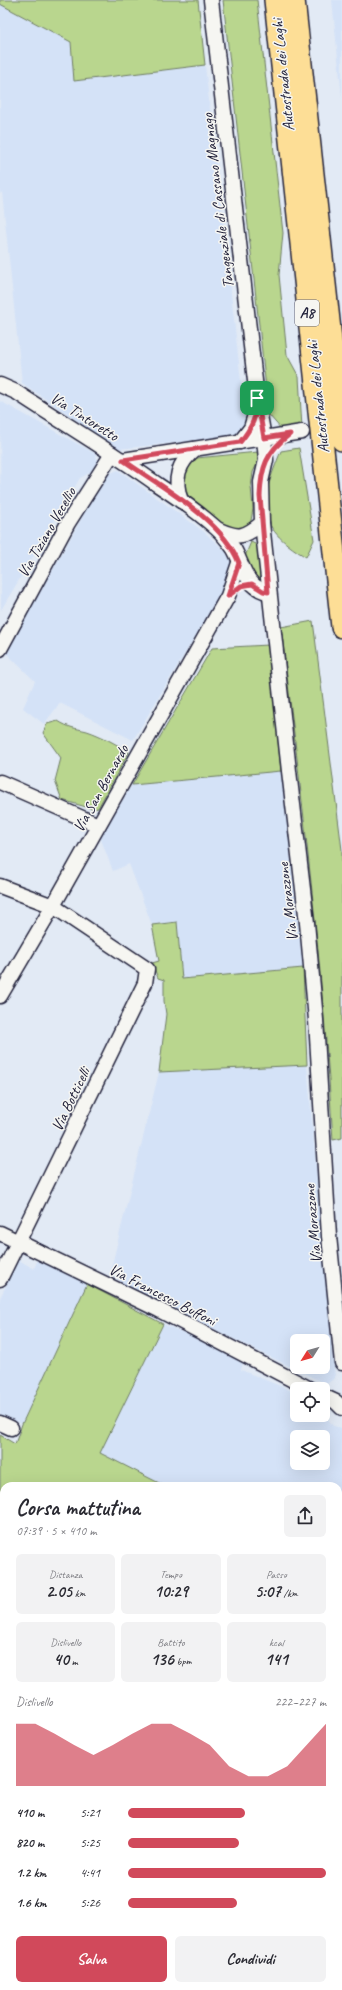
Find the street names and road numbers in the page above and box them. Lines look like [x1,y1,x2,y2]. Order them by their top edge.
street label: Autostrada dei Laghi [267,16,299,132]
street label: Tangenziale di Cassano Magnago [197,111,239,289]
road number: A8 [295,300,319,326]
street label: Autostrada dei Laghi [302,338,334,454]
street label: Via Tintoretto [47,388,123,446]
street label: Via Tiziano Vecellio [13,483,81,581]
street label: Via San Bernardo [69,740,134,836]
street label: Via Morazzone [273,860,303,942]
street label: Via Botticelli [47,1063,96,1134]
street label: Via Morazzone [299,1182,326,1264]
street label: Via Francesco Buffoni [106,1259,221,1331]

